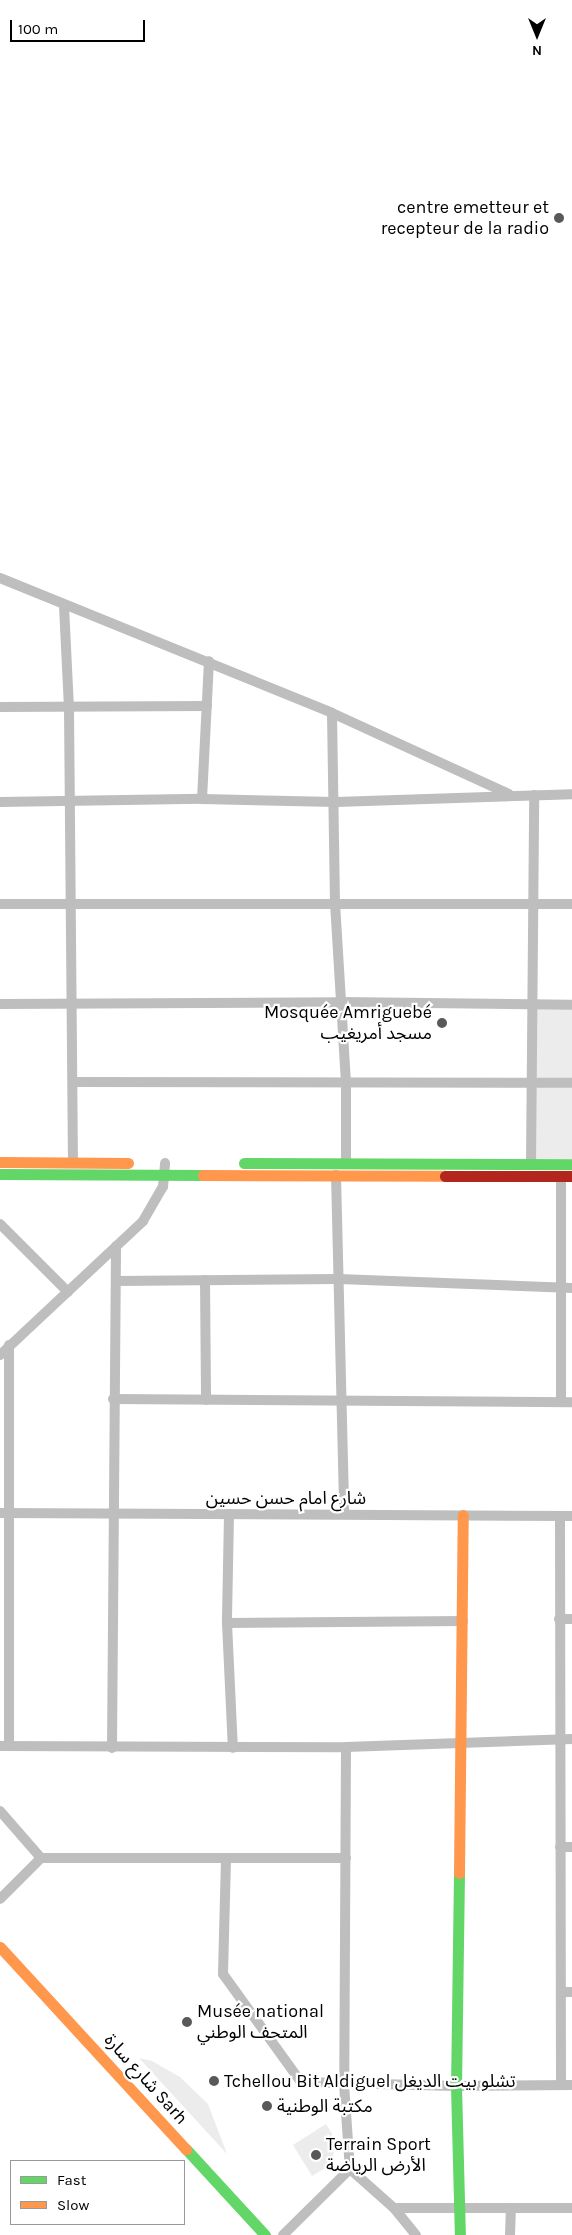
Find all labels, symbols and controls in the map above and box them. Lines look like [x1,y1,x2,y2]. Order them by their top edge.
scale bar [12,10,148,42]
north arrow [512,10,562,60]
text: 100 m [18,20,58,38]
text: N [532,42,542,59]
place label: centre emetteur et recepteur de la radio [381,197,549,240]
marker: centre emetteur et recepteur de la radio [553,212,565,224]
place label: Mosquée Amriguebé مسجد أمريغيب [264,1002,432,1044]
marker: Mosquée Amriguebé مسجد أمريغيب [436,1017,448,1029]
street label: شارع امام حسن حسين [206,1487,366,1509]
place label: Musée national المتحف الوطني [197,2001,324,2044]
marker: Musée national المتحف الوطني [181,2016,193,2028]
street label: شارع سارة Sarh [100,2029,192,2129]
place label: Tchellou Bit Aldiguel تشلو بيت الديغل [224,2070,516,2092]
marker: Tchellou Bit Aldiguel تشلو بيت الديغل [208,2075,220,2087]
place label: مكتبة الوطنية [277,2095,373,2117]
marker: مكتبة الوطنية [261,2100,273,2112]
place label: Terrain Sport الأرض الرياضة [326,2134,431,2176]
marker: Terrain Sport الأرض الرياضة [310,2149,322,2161]
legend [10,2160,185,2225]
text: Fast [57,2171,86,2189]
text: Slow [57,2196,89,2214]

